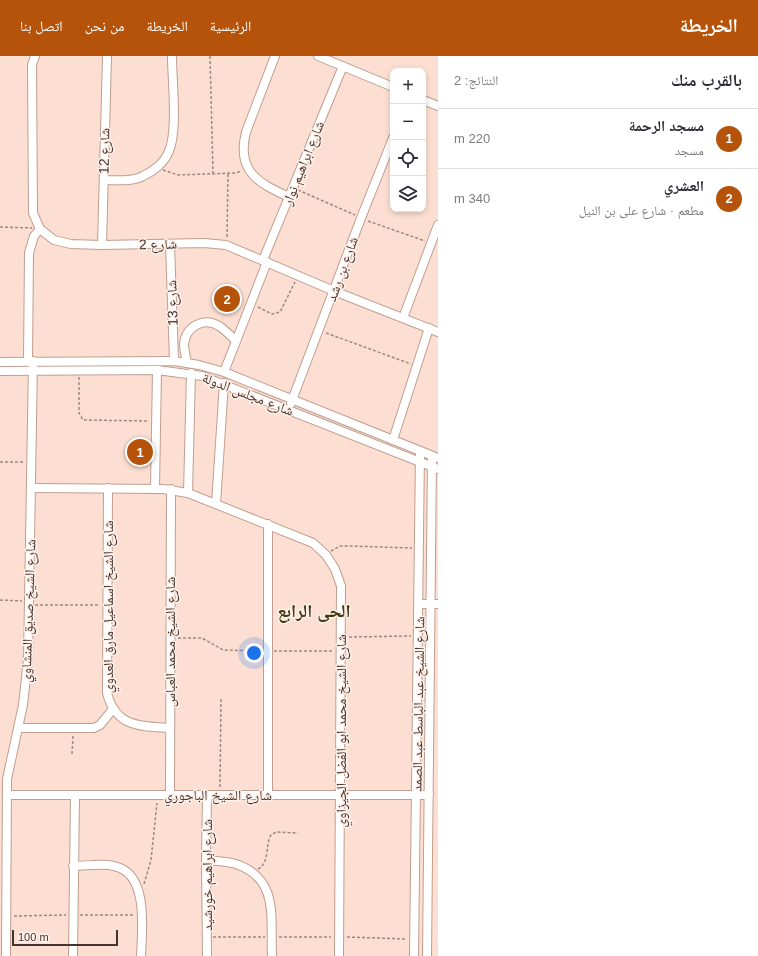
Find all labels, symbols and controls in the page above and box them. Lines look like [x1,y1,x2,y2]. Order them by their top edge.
text: الخريطة [680,15,738,36]
text: اتصل بنا [20,18,63,34]
text: من نحن [85,18,125,34]
text: الخريطة [147,18,188,34]
text: الرئيسية [210,18,251,34]
map controls [390,68,426,212]
button: + [390,68,426,104]
text: بالقرب منك [671,71,742,90]
text: النتائج: 2 [454,73,498,88]
button: − [390,104,426,140]
text: مسجد الرحمة [629,117,704,134]
street label: شارع ابراهيم نوار [278,119,329,209]
street label: شارع 12 [96,128,114,174]
text: 220 m [454,131,490,146]
text: 1 [725,131,733,146]
button: locate [390,140,426,176]
text: مسجد [675,143,704,158]
button: layers [390,176,426,212]
text: العشري [664,177,704,194]
text: 340 m [454,191,490,206]
text: 2 [725,191,733,206]
text: مطعم · شارع على بن النيل [579,203,704,218]
street label: شارع بن رشد [323,234,363,304]
street label: شارع 2 [139,236,177,254]
street label: شارع 13 [163,280,183,326]
pin: 2 [214,284,240,314]
street label: شارع مجلس الدولة [199,369,296,421]
pin: 1 [127,437,153,467]
street label: شارع الشيخ اسماعيل مارق العدوي [100,521,120,693]
street label: شارع الشيخ صديق المنشاوي [17,539,42,683]
street label: شارع الشيخ محمد العباس [162,577,180,707]
district label: الحى الرابع [277,601,351,623]
street label: شارع الشيخ عبد الباسط عبد الصمد [408,616,430,792]
street label: شارع الشيخ محمد ابو الفضل الجيزاوي [333,634,353,828]
your location [244,643,264,663]
street label: شارع الشيخ الباجوري [164,787,272,807]
street label: شارع ابراهيم خورشيد [199,819,217,931]
scale bar [12,928,118,947]
text: 100 m [18,931,49,943]

